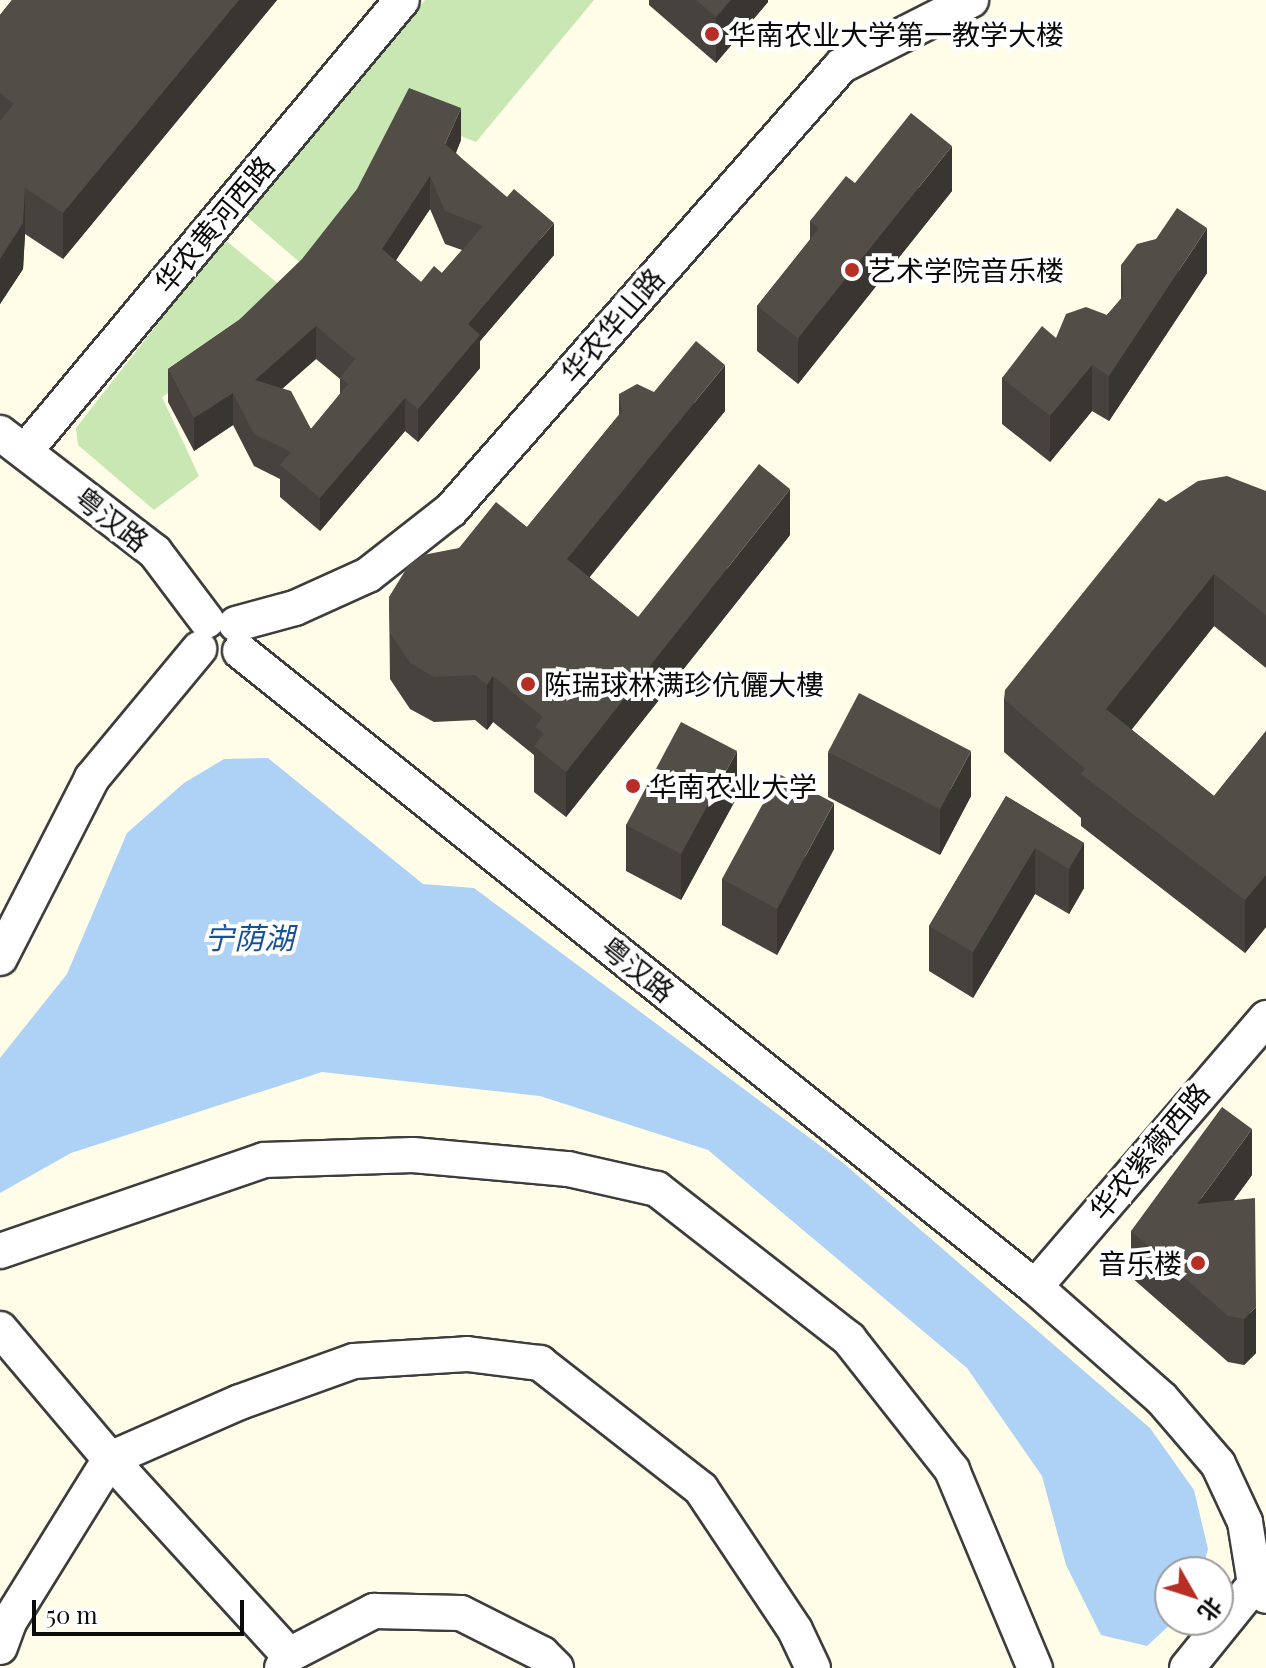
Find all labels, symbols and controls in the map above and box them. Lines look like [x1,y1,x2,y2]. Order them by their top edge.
place label: 华南农业大学第一教学大楼 [728,17,1064,51]
marker: 华南农业大学第一教学大楼 [703,25,721,43]
street label: 华农黄河西路 [147,149,281,299]
place label: 艺术学院音乐楼 [868,253,1064,287]
street label: 华农华山路 [553,261,671,389]
marker: 艺术学院音乐楼 [843,261,861,279]
street label: 粤汉路 [69,480,155,558]
place label: 陈瑞球林满珍伉儷大樓 [544,667,824,701]
marker: 陈瑞球林满珍伉儷大樓 [519,675,537,693]
place label: 华南农业大学 [649,769,817,803]
marker: 华南农业大学 [624,777,642,795]
water label: 宁荫湖 [204,919,294,955]
street label: 粤汉路 [595,930,681,1008]
street label: 华农紫薇西路 [1082,1076,1216,1226]
place label: 音乐楼 [1098,1246,1182,1280]
marker: 音乐楼 [1189,1254,1207,1272]
north arrow [1154,1556,1234,1636]
scale bar [36,1584,248,1634]
text: 北 [1193,1592,1230,1628]
text: 50 m [46,1598,98,1630]

